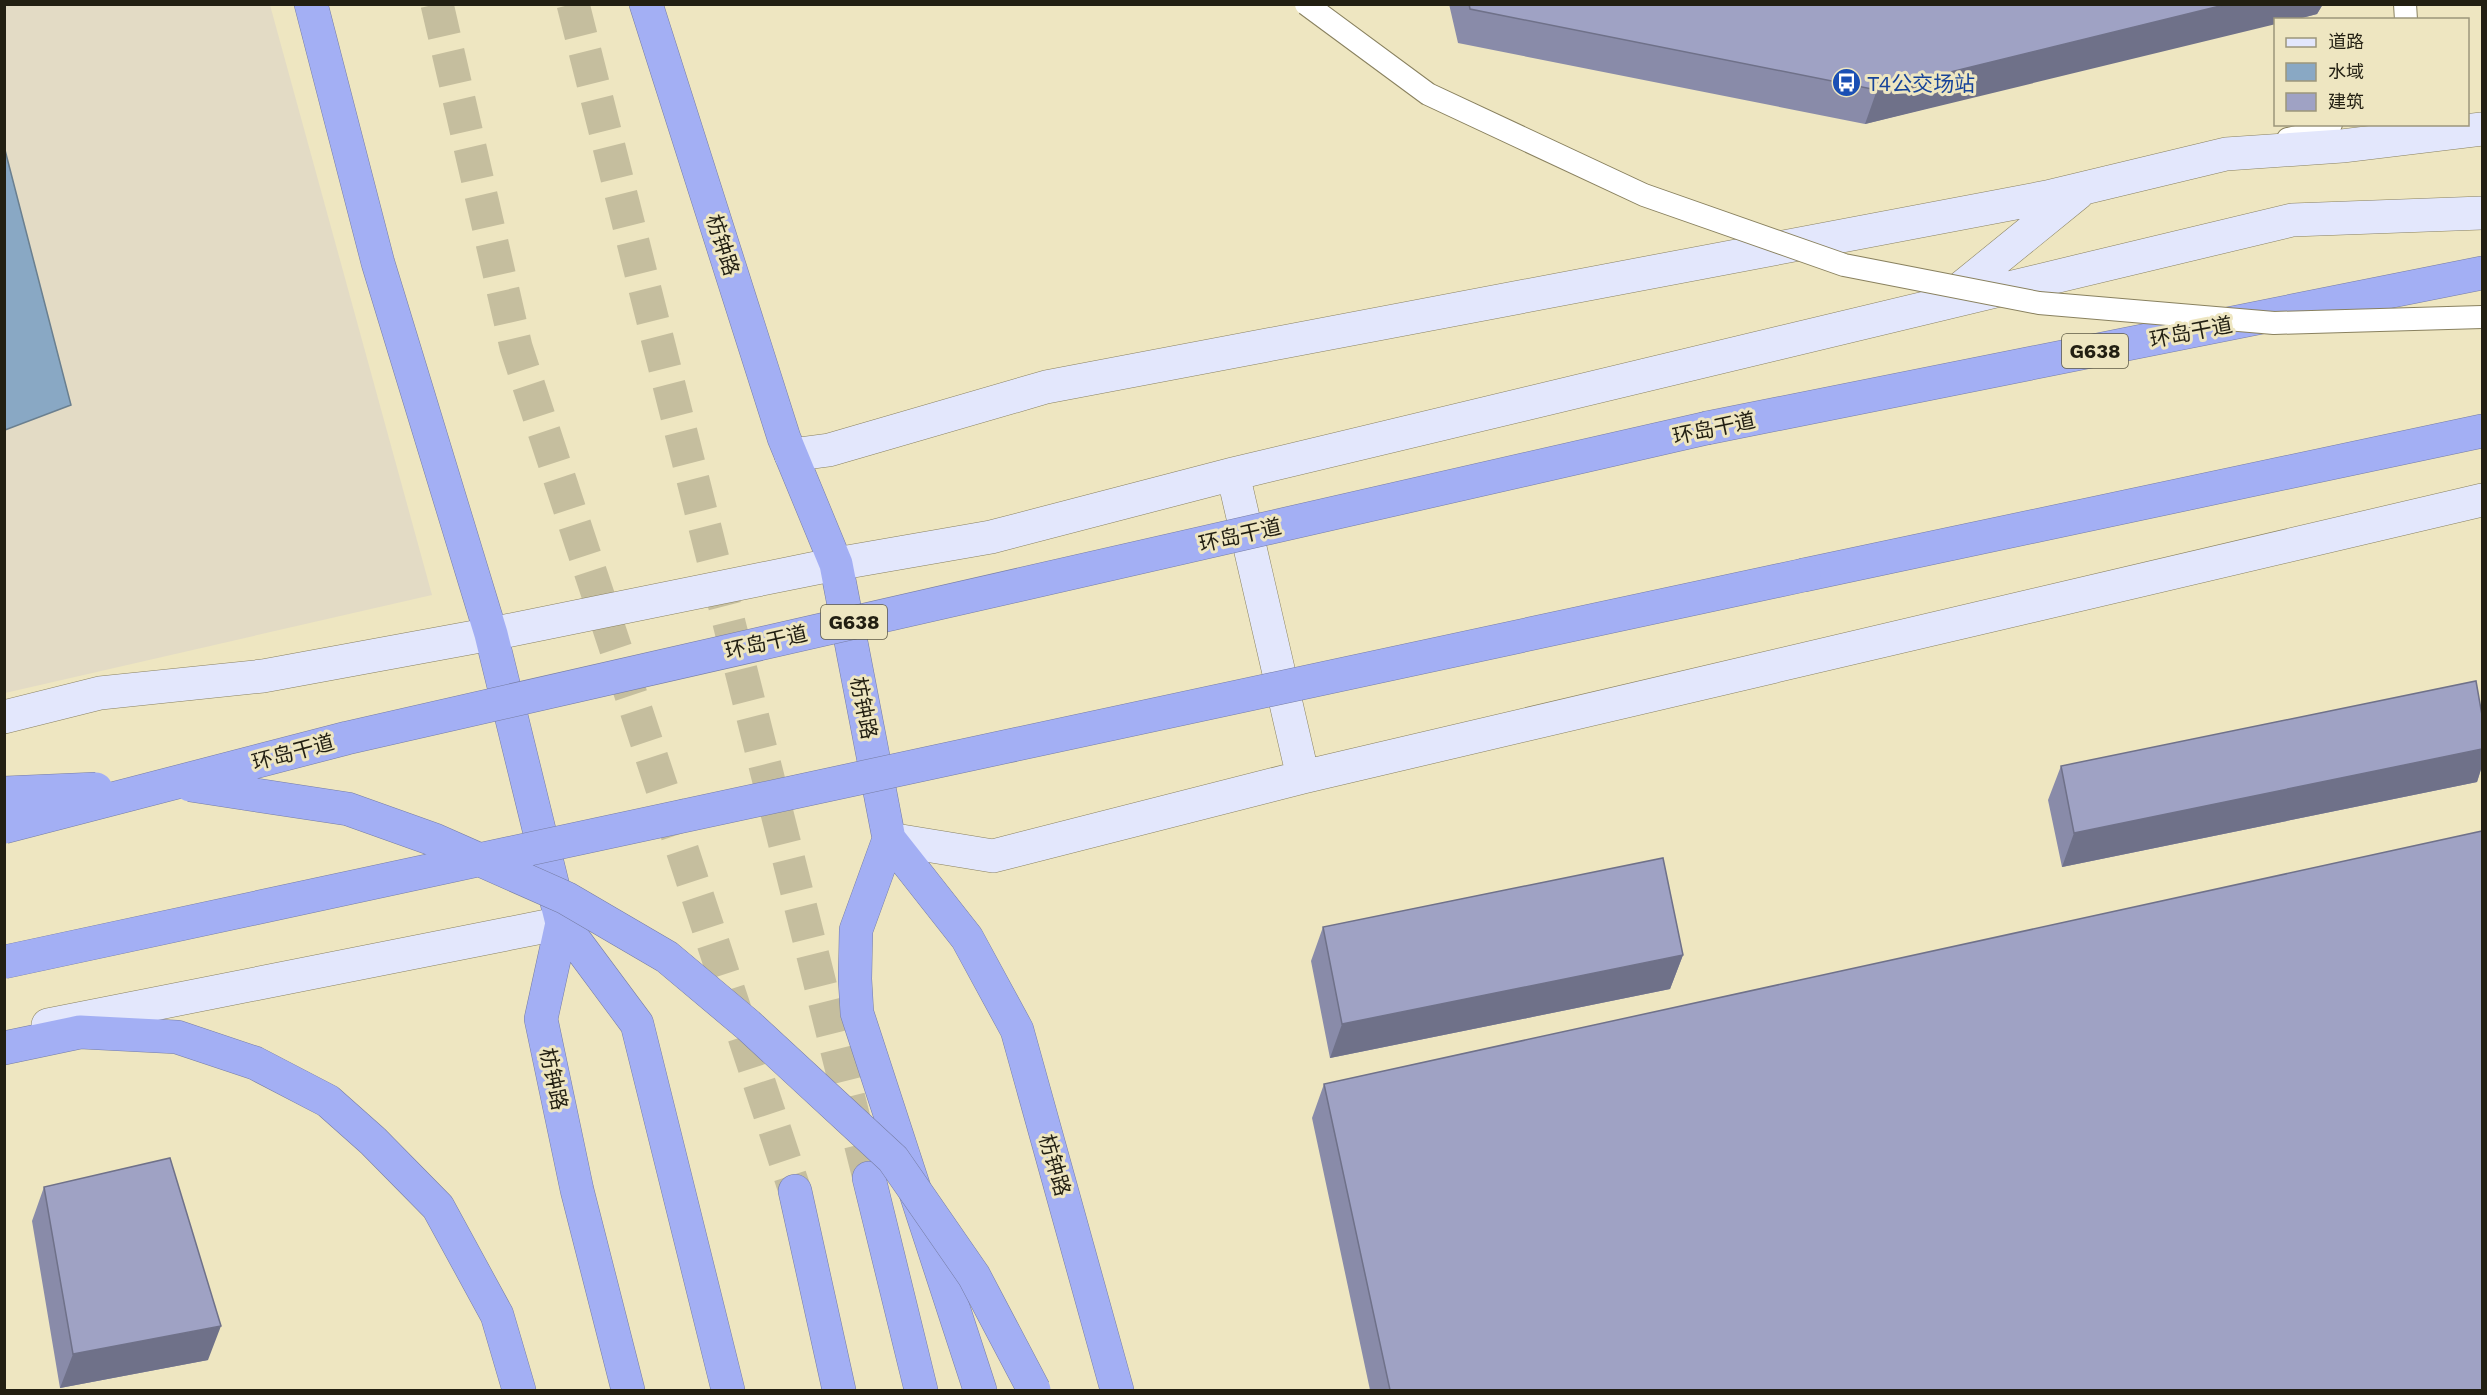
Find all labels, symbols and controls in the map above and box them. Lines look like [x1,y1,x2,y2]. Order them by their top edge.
legend [2274,18,2469,126]
text: 道路 [2328,31,2364,52]
text: 水域 [2328,61,2364,82]
bus stop icon: T4公交场站 [1830,67,1862,99]
place label: T4公交场站 [1867,71,1975,96]
text: 建筑 [2328,91,2364,112]
street label: 枋钟路 [701,211,745,279]
street label: 环岛干道 [2147,312,2235,352]
road number: G638 [2062,334,2128,368]
street label: 环岛干道 [1670,407,1758,449]
street label: 环岛干道 [1196,513,1284,557]
road number: G638 [821,605,887,639]
street label: 环岛干道 [722,620,810,664]
street label: 枋钟路 [846,675,882,741]
street label: 环岛干道 [249,729,337,775]
street label: 枋钟路 [535,1046,573,1112]
street label: 枋钟路 [1034,1131,1076,1199]

